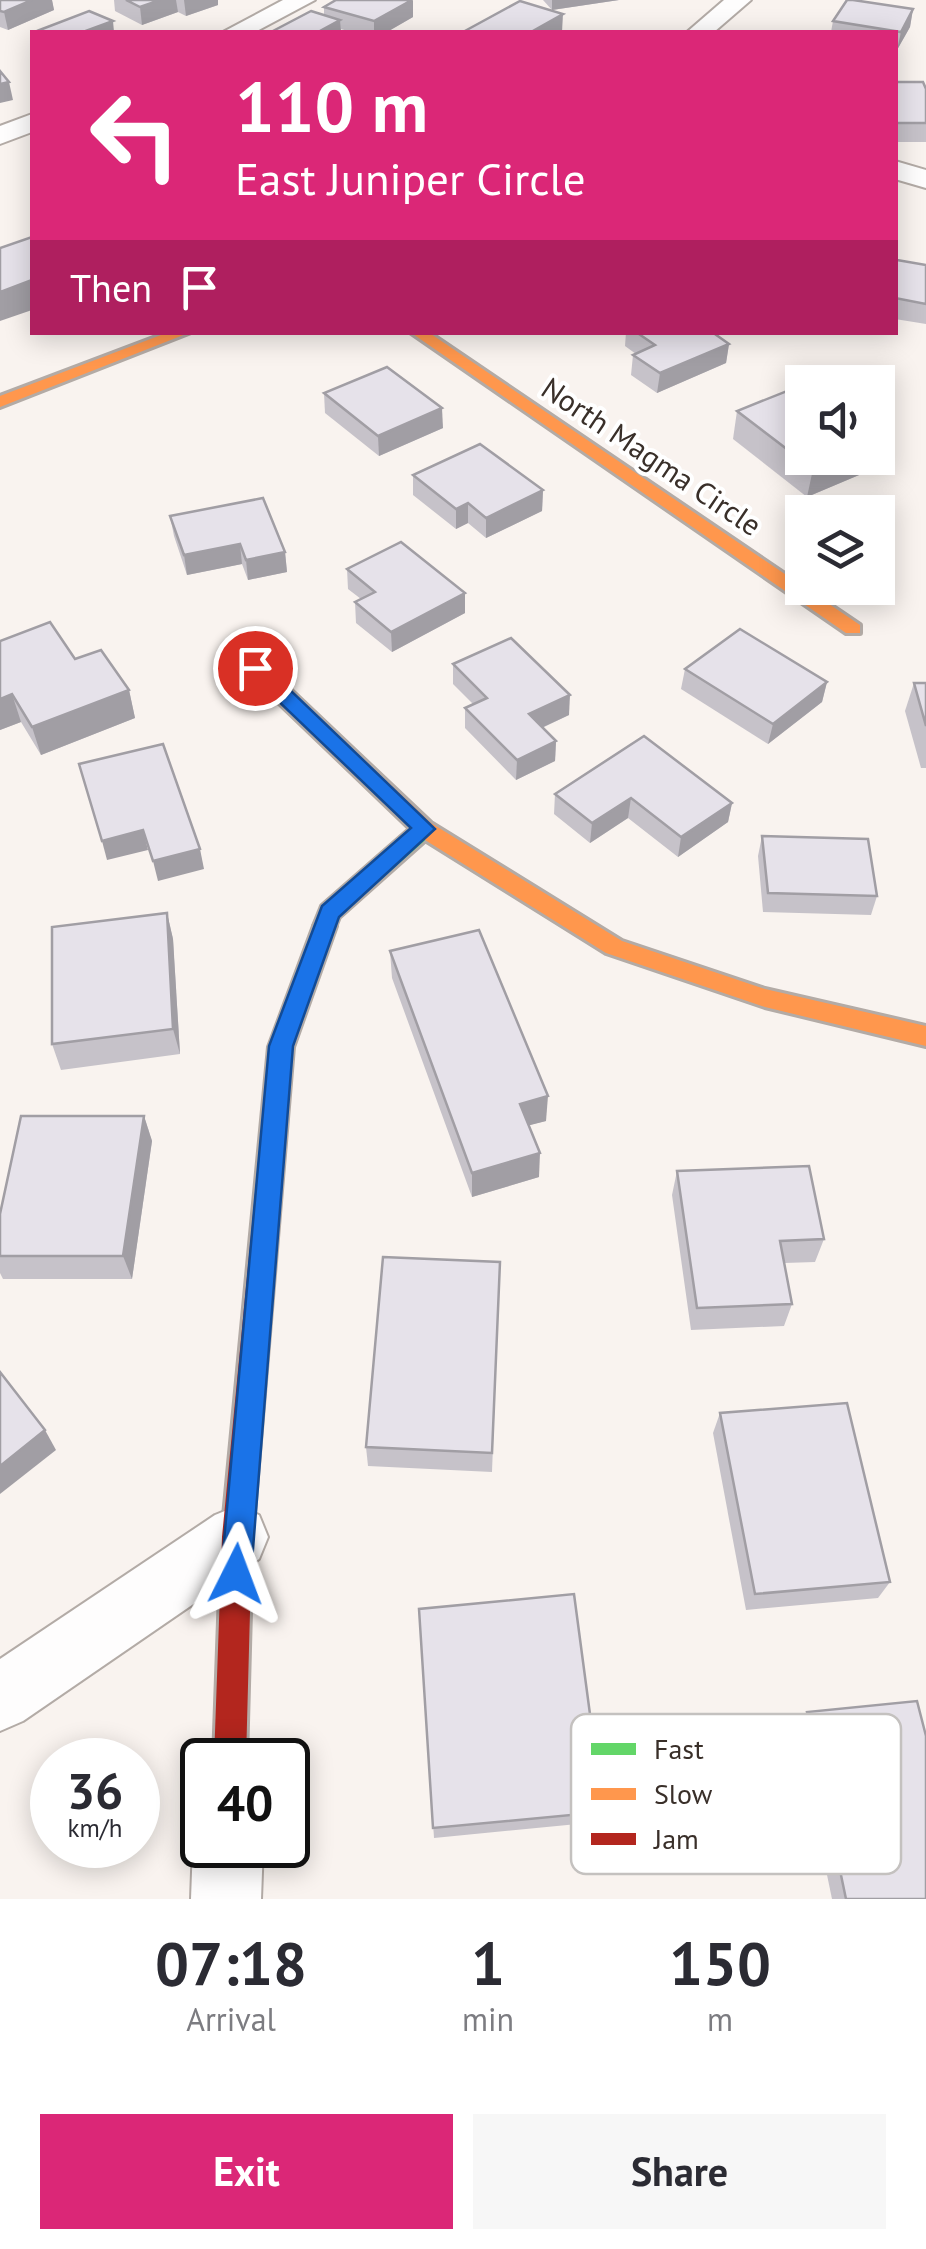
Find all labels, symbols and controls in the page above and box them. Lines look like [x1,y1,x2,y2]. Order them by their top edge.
text: 110 m [235,61,428,151]
icon: left [70,70,200,200]
text: East Juniper Circle [235,149,586,207]
icon: arrive [172,260,227,315]
text: Then [70,263,152,312]
map controls [785,365,895,605]
button: sound [785,365,895,475]
street label: North Magma Circle [535,368,769,544]
button: layers [785,495,895,605]
pin [213,626,298,711]
icon: arrive [228,641,283,696]
position arrow [184,1522,288,1626]
legend [571,1714,901,1874]
text: Fast [654,1730,704,1767]
speed limit sign: 40 [180,1738,310,1868]
text: 36 [67,1758,123,1823]
text: Slow [654,1775,713,1812]
text: km/h [68,1812,122,1844]
text: Jam [653,1820,699,1857]
text: 07:18 [155,1924,307,2002]
text: 1 [471,1924,505,2002]
text: 150 [669,1924,771,2002]
text: Arrival [186,1998,276,2040]
text: min [462,1998,514,2040]
text: m [707,1998,733,2040]
button: Exit [40,2114,453,2229]
button: Share [473,2114,886,2229]

